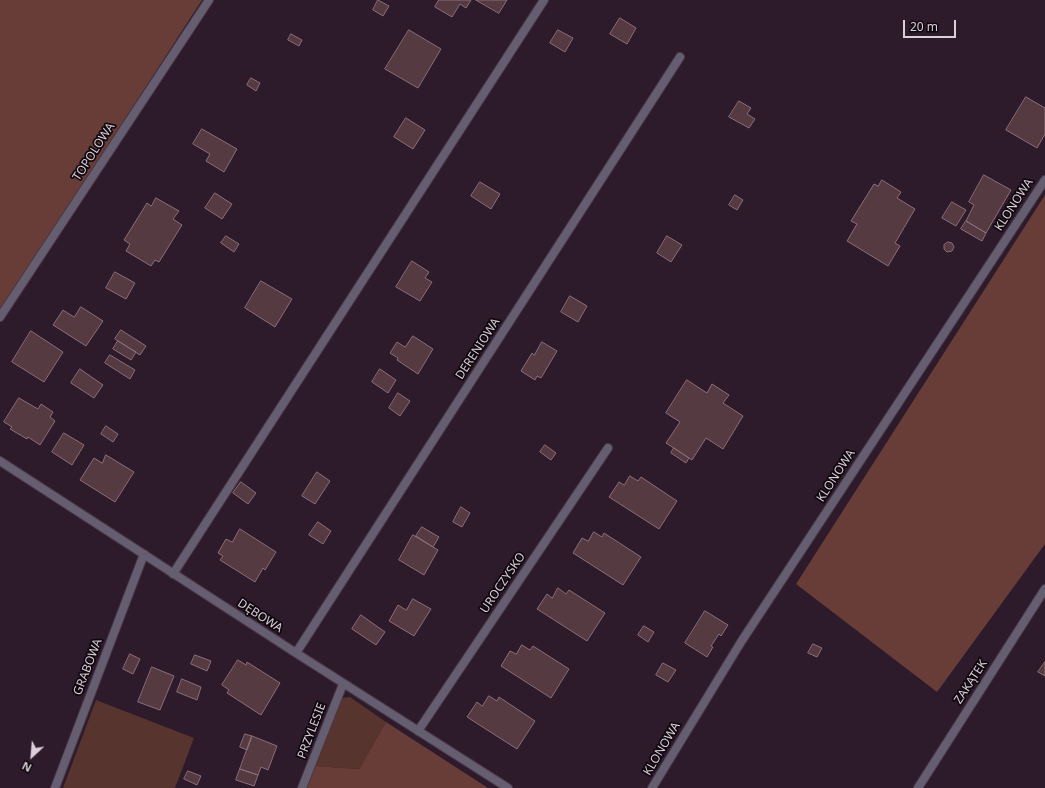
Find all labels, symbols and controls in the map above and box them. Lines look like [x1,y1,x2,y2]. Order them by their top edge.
scale bar [905,12,958,38]
text: 20 m [910,18,938,35]
street label: TOPOLOWA [70,120,118,184]
street label: KLONOWA [992,176,1036,234]
street label: DERENIOWA [453,316,503,382]
street label: KLONOWA [814,447,858,505]
street label: UROCZYSKO [477,550,529,616]
street label: DĘBOWA [235,596,285,636]
street label: GRABOWA [71,637,105,697]
street label: ZAKĄTEK [951,657,991,707]
street label: PRZYLESIE [295,701,329,761]
street label: KLONOWA [640,720,684,778]
north arrow [12,736,52,776]
text: N [19,759,34,776]

